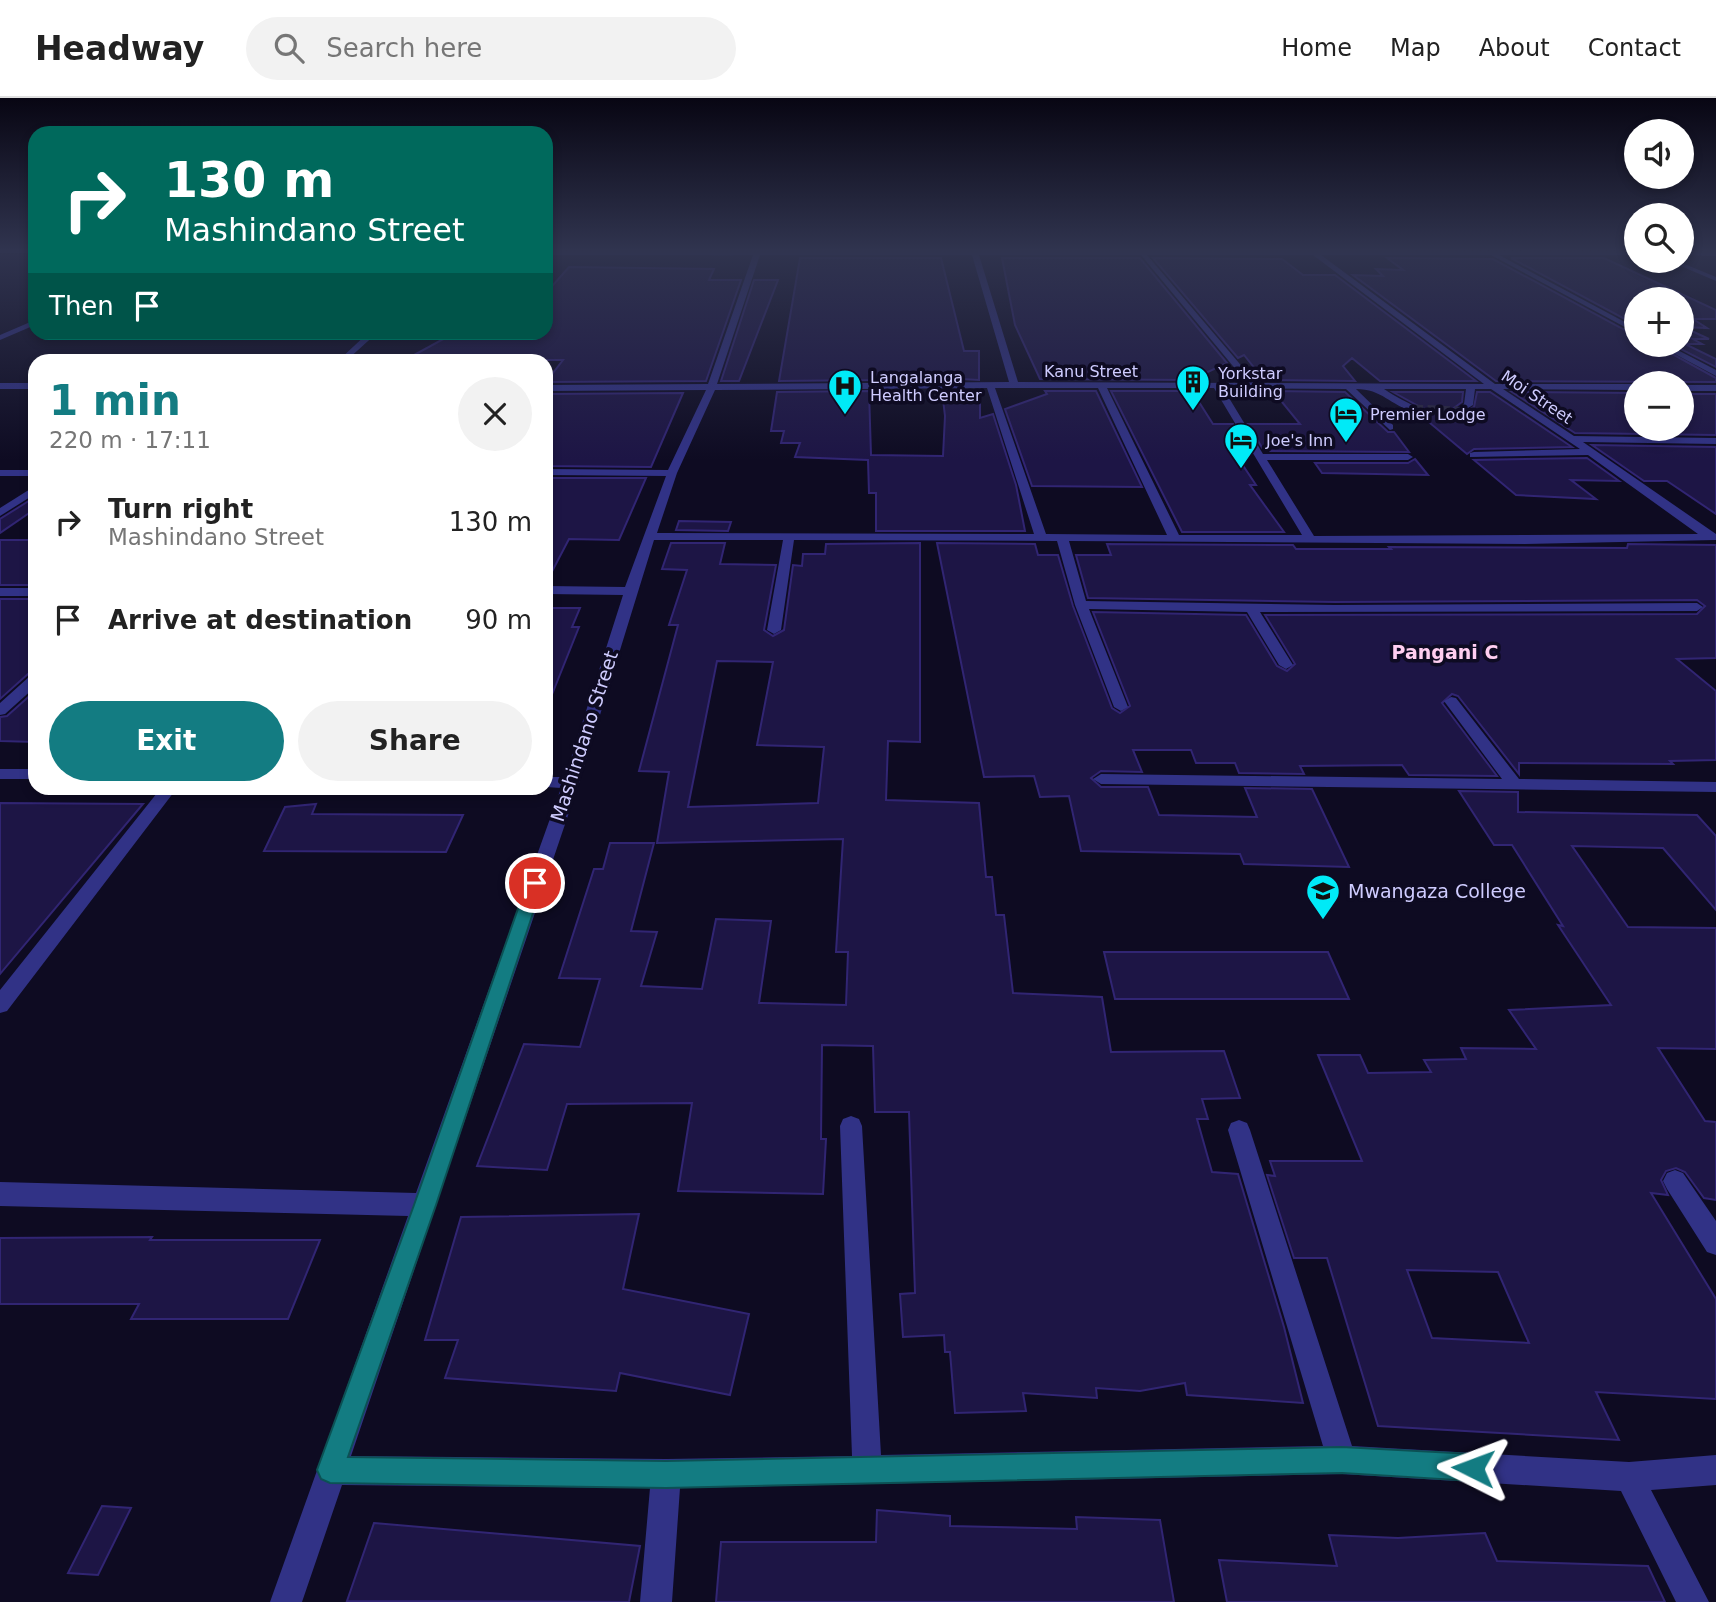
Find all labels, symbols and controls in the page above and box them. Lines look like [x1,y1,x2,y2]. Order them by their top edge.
search box [246,17,736,80]
text: Headway [35,29,204,68]
icon: search [270,29,308,67]
text: Search here [326,33,482,63]
text: Home [1281,34,1352,62]
text: Map [1390,34,1441,62]
text: About [1479,34,1550,62]
text: Contact [1588,34,1681,62]
map controls [1624,119,1694,441]
button: sound [1624,119,1694,189]
text: 130 m [164,152,334,209]
icon: right [49,154,140,245]
button: search [1624,203,1694,273]
text: Mashindano Street [164,211,465,249]
icon: arrive [128,287,166,325]
button: + [1624,287,1694,357]
text: Then [49,291,114,321]
street label: Kanu Street [1044,362,1138,381]
building icon: Yorkstar Building [1174,363,1212,412]
place label: Yorkstar Building [1217,364,1283,401]
street label: Moi Street [1498,366,1576,428]
hospital icon: Langalanga Health Center [826,367,864,416]
place label: Langalanga Health Center [870,368,982,405]
button: − [1624,371,1694,441]
text: 1 min [49,376,181,425]
button: close [458,377,532,451]
hotel icon: Premier Lodge [1327,395,1365,444]
place label: Premier Lodge [1370,405,1486,424]
hotel icon: Joe's Inn [1222,421,1260,470]
text: 220 m · 17:11 [49,427,211,453]
place label: Joe's Inn [1265,431,1333,450]
text: Turn right [108,494,253,524]
icon: right [49,503,87,541]
text: 130 m [449,507,532,537]
text: Mashindano Street [108,524,324,550]
icon: arrive [49,601,87,639]
text: Arrive at destination [108,605,412,635]
text: 90 m [465,605,532,635]
district label: Pangani C [1392,641,1498,663]
street label: Mashindano Street [546,648,622,824]
button: Exit [49,701,284,781]
button: Share [298,701,532,781]
pin [505,853,565,913]
icon: arrive [516,864,554,902]
school or university icon: Mwangaza College [1304,872,1342,921]
place label: Mwangaza College [1348,880,1526,902]
position arrow [1436,1431,1510,1505]

